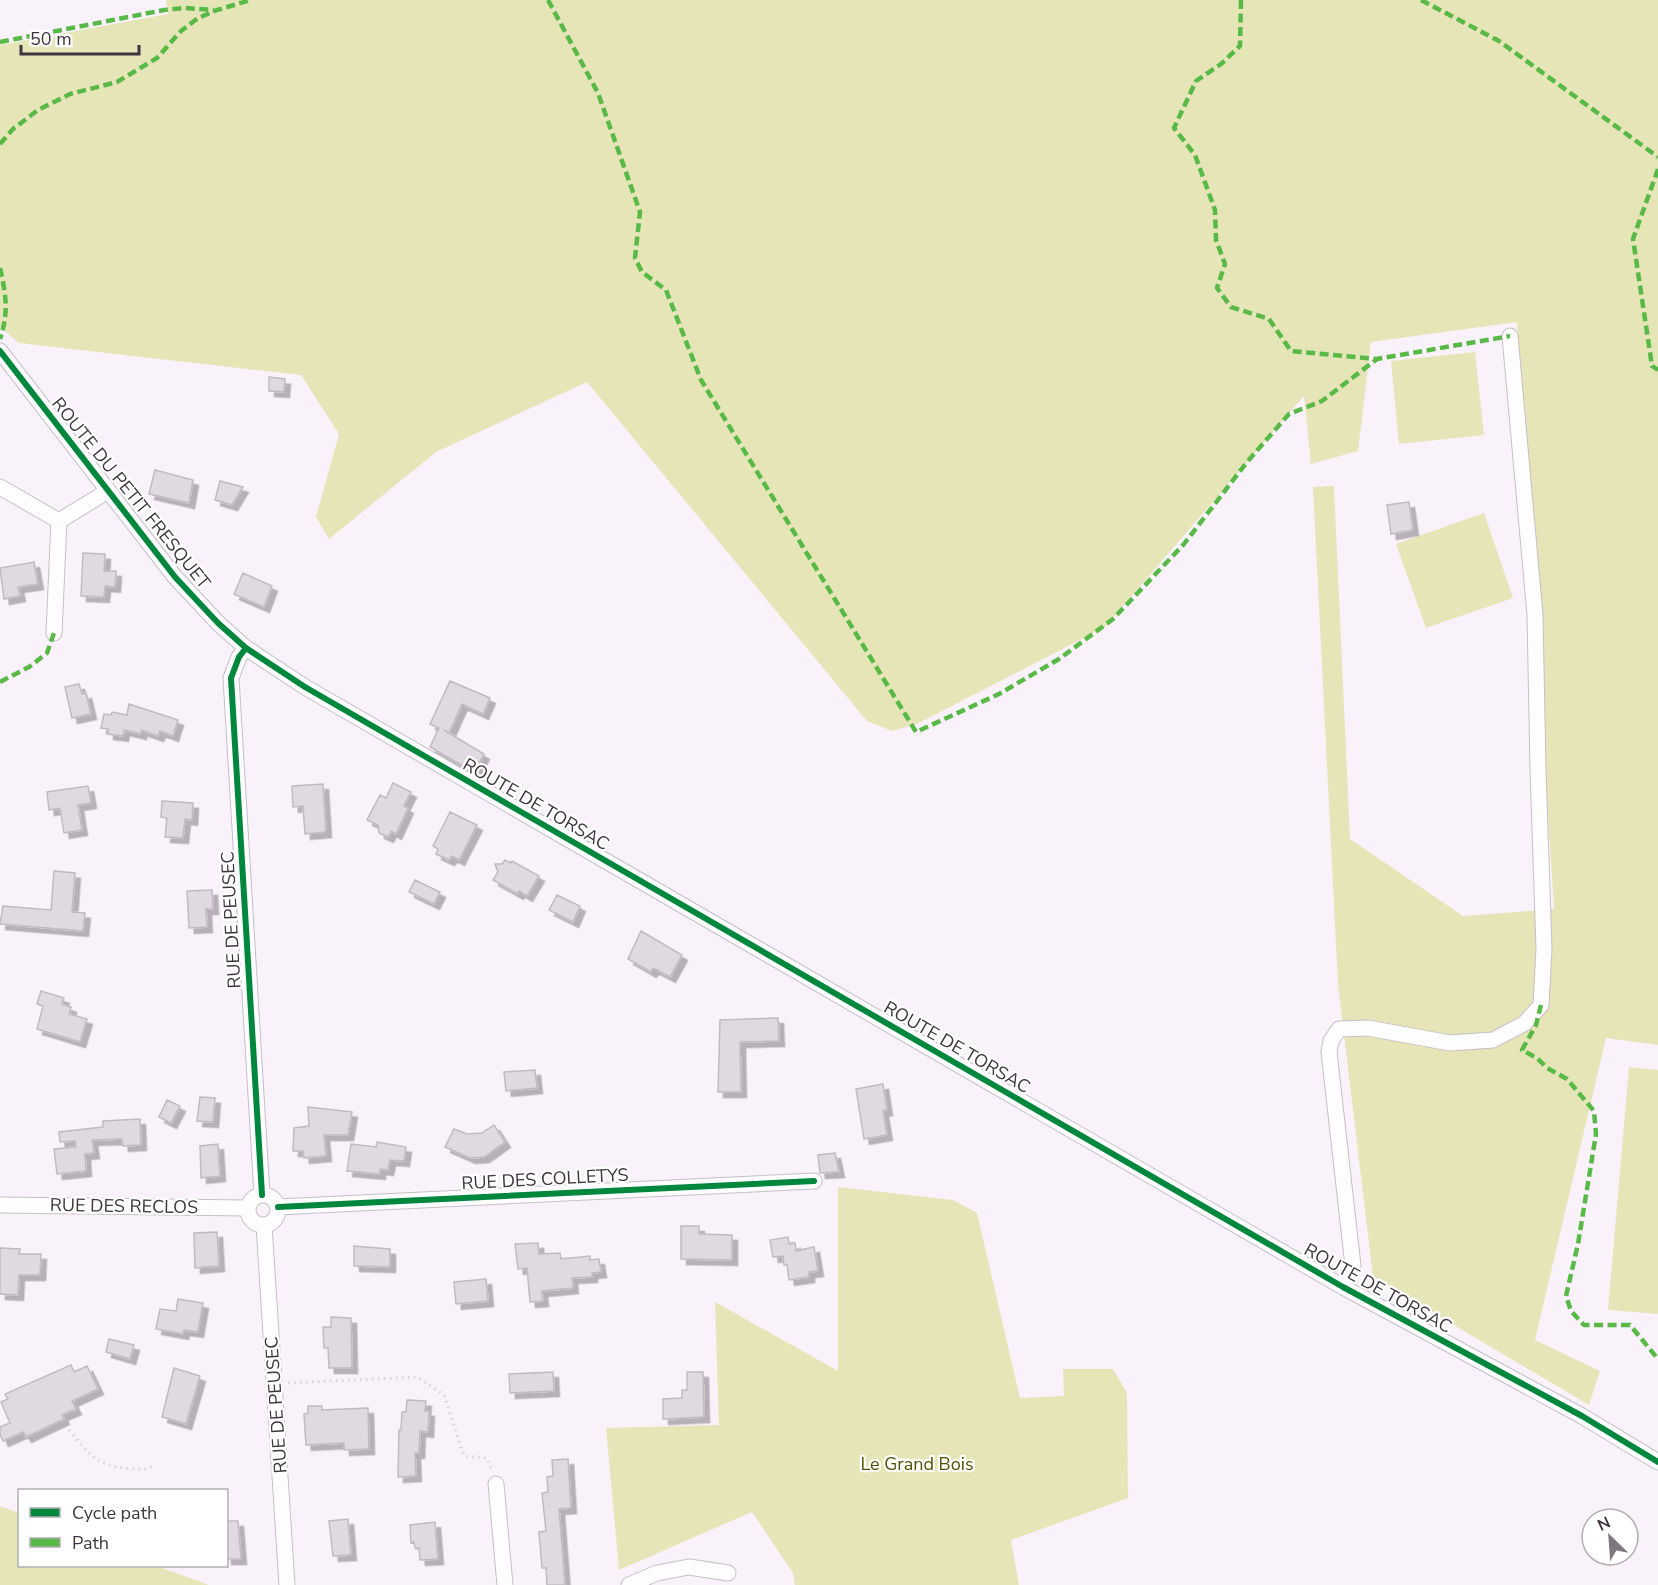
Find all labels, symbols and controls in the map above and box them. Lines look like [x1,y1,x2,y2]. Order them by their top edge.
scale bar [21,18,140,56]
text: 50 m [30,27,72,51]
street label: ROUTE DU PETIT FRESQUET [46,392,216,594]
street label: ROUTE DE TORSAC [458,752,614,856]
street label: RUE DE PEUSEC [215,851,247,989]
street label: ROUTE DE TORSAC [879,995,1035,1099]
street label: RUE DES COLLETYS [461,1163,629,1195]
street label: RUE DES RECLOS [50,1193,198,1219]
street label: ROUTE DE TORSAC [1300,1237,1456,1339]
street label: RUE DE PEUSEC [259,1336,293,1474]
park label: Le Grand Bois [860,1452,974,1476]
legend [18,1489,228,1567]
text: Cycle path [72,1501,157,1525]
north arrow [1580,1507,1640,1567]
text: N [1594,1512,1614,1537]
text: Path [72,1531,109,1555]

